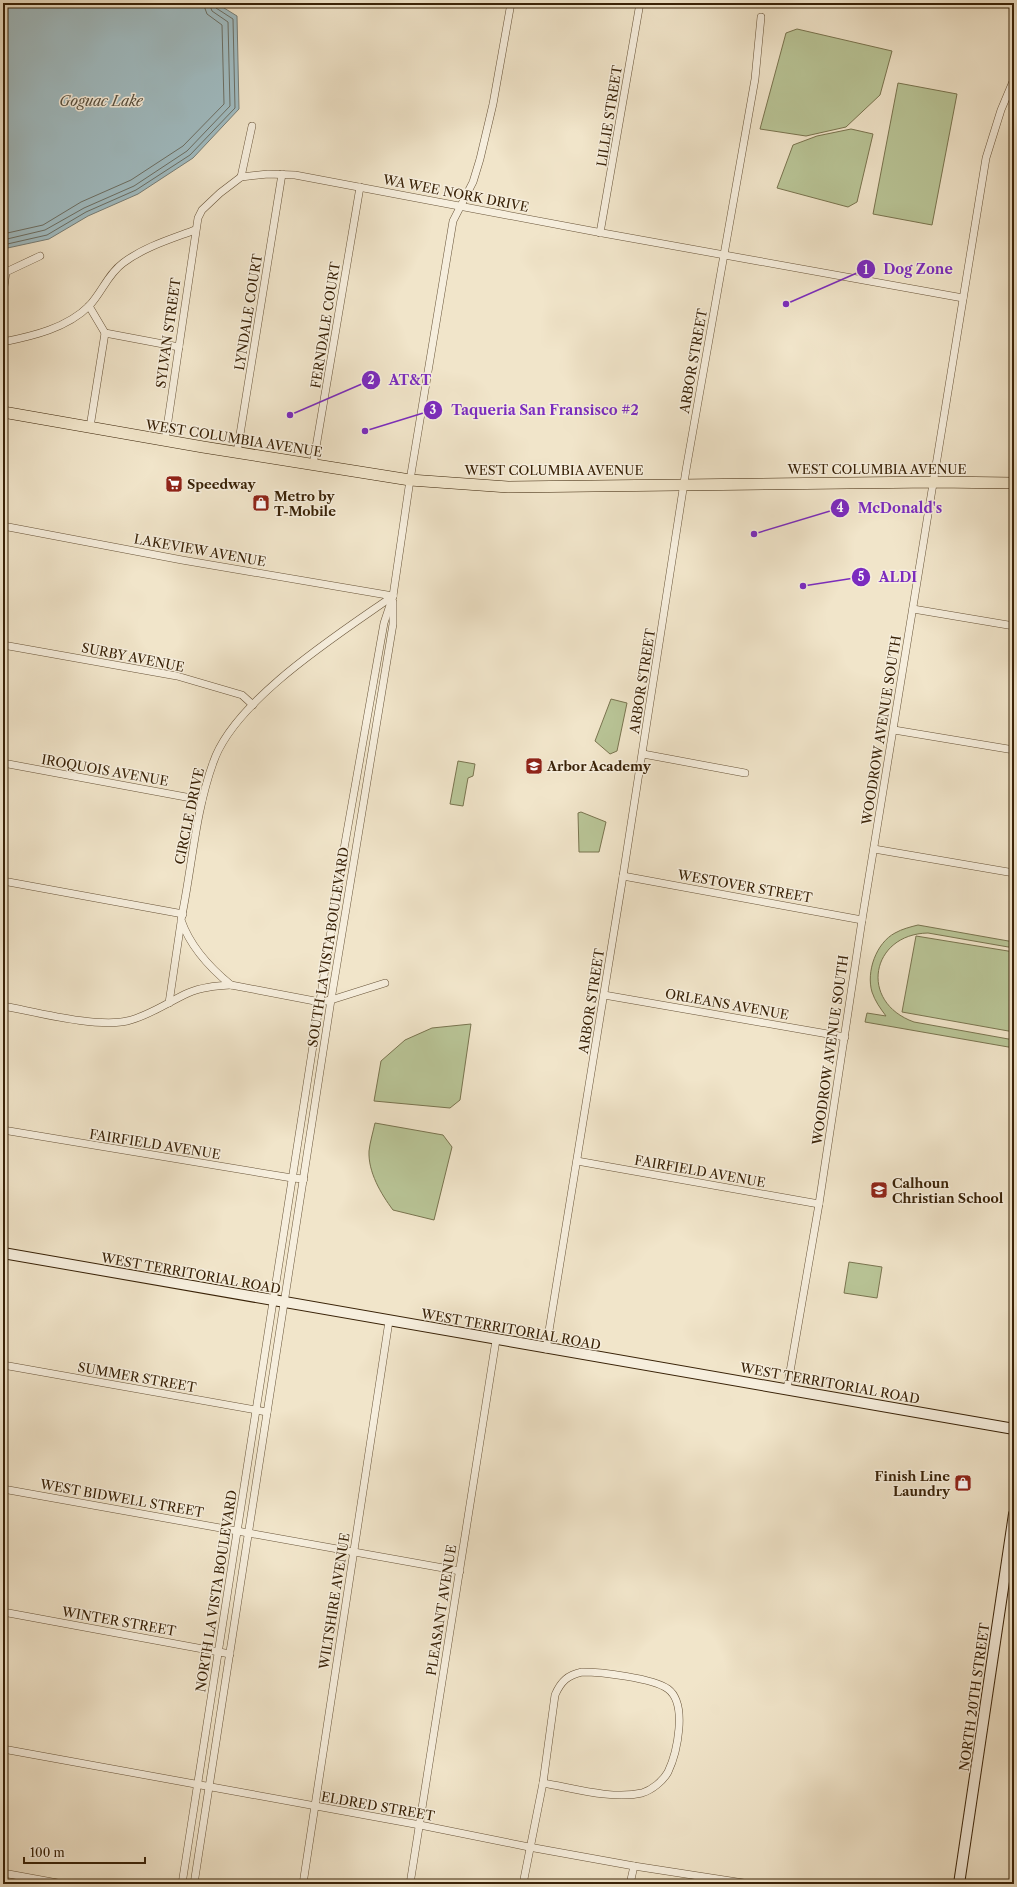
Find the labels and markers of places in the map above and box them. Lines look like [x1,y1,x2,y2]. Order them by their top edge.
callout: Dog Zone [856,256,961,282]
callout: AT&T [361,367,440,393]
callout: Taqueria San Fransisco #2 [423,397,647,423]
supermarket icon: Speedway [164,474,184,494]
place label: Speedway [187,476,256,492]
place label: Metro by T-Mobile [274,488,336,519]
shop icon: Metro by T-Mobile [251,493,271,513]
callout: McDonald's [830,495,950,521]
callout: ALDI [851,564,925,590]
school or university icon: Arbor Academy [524,756,544,776]
place label: Arbor Academy [546,758,652,774]
place label: Calhoun Christian School [892,1175,1004,1206]
school or university icon: Calhoun Christian School [869,1180,889,1200]
place label: Finish Line Laundry [875,1468,951,1499]
shop icon: Finish Line Laundry [953,1473,973,1493]

